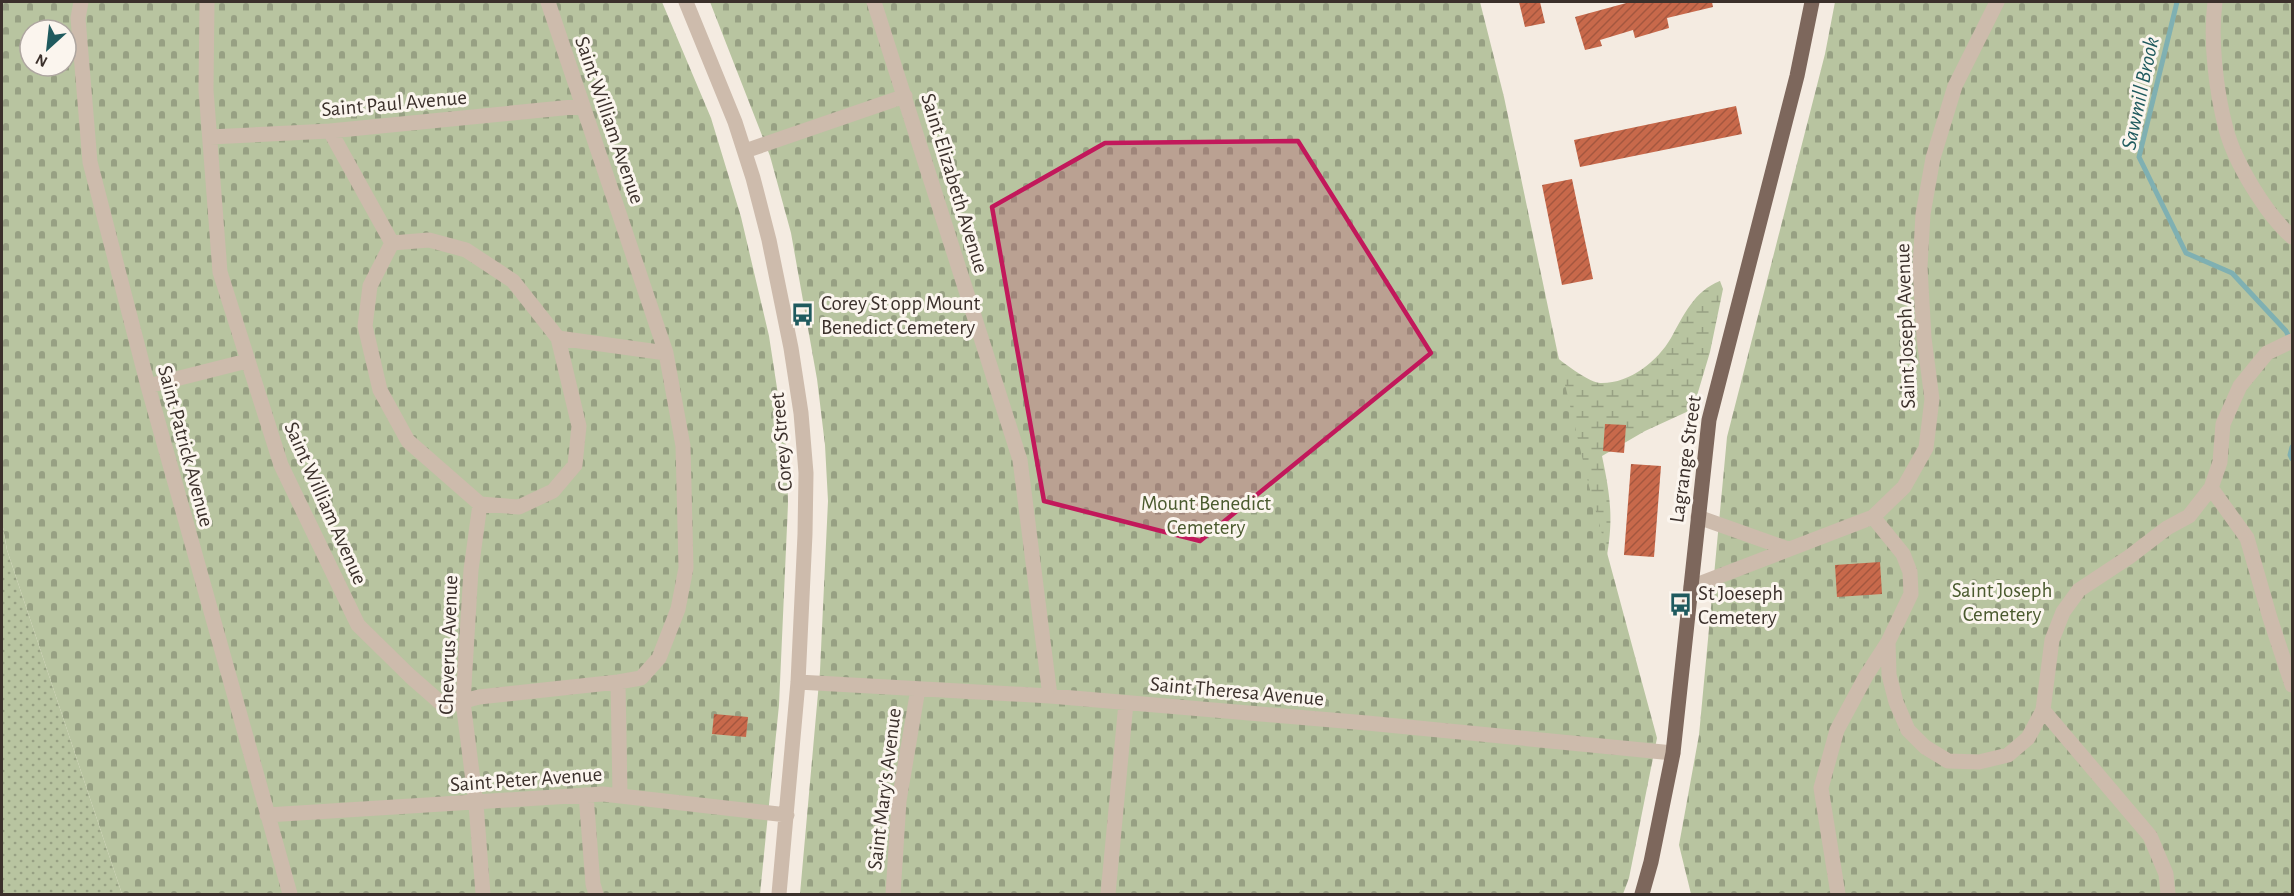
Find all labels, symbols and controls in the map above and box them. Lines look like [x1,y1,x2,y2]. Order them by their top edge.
north arrow [18,18,78,78]
street label: Saint William Avenue [571,34,648,207]
water label: Sawmill Brook [2117,35,2163,152]
text: N [33,51,50,70]
street label: Saint Paul Avenue [320,87,468,120]
street label: Saint Elizabeth Avenue [917,91,992,276]
street label: Saint Joseph Avenue [1892,243,1919,409]
place label: Corey St opp Mount Benedict Cemetery [821,293,981,338]
bus stop icon: Corey St opp Mount Benedict Cemetery [790,302,816,328]
street label: Saint Patrick Avenue [154,363,217,529]
street label: Corey Street [767,391,796,492]
street label: Lagrange Street [1666,394,1705,524]
street label: Saint William Avenue [280,419,371,588]
park label: Mount Benedict Cemetery [1141,493,1271,538]
street label: Cheverus Avenue [436,575,461,715]
park label: Saint Joseph Cemetery [1952,580,2052,625]
place label: St Joeseph Cemetery [1698,583,1783,628]
bus stop icon: St Joeseph Cemetery [1667,592,1693,618]
street label: Saint Theresa Avenue [1149,673,1325,710]
street label: Saint Mary's Avenue [864,707,905,871]
street label: Saint Peter Avenue [449,764,603,795]

